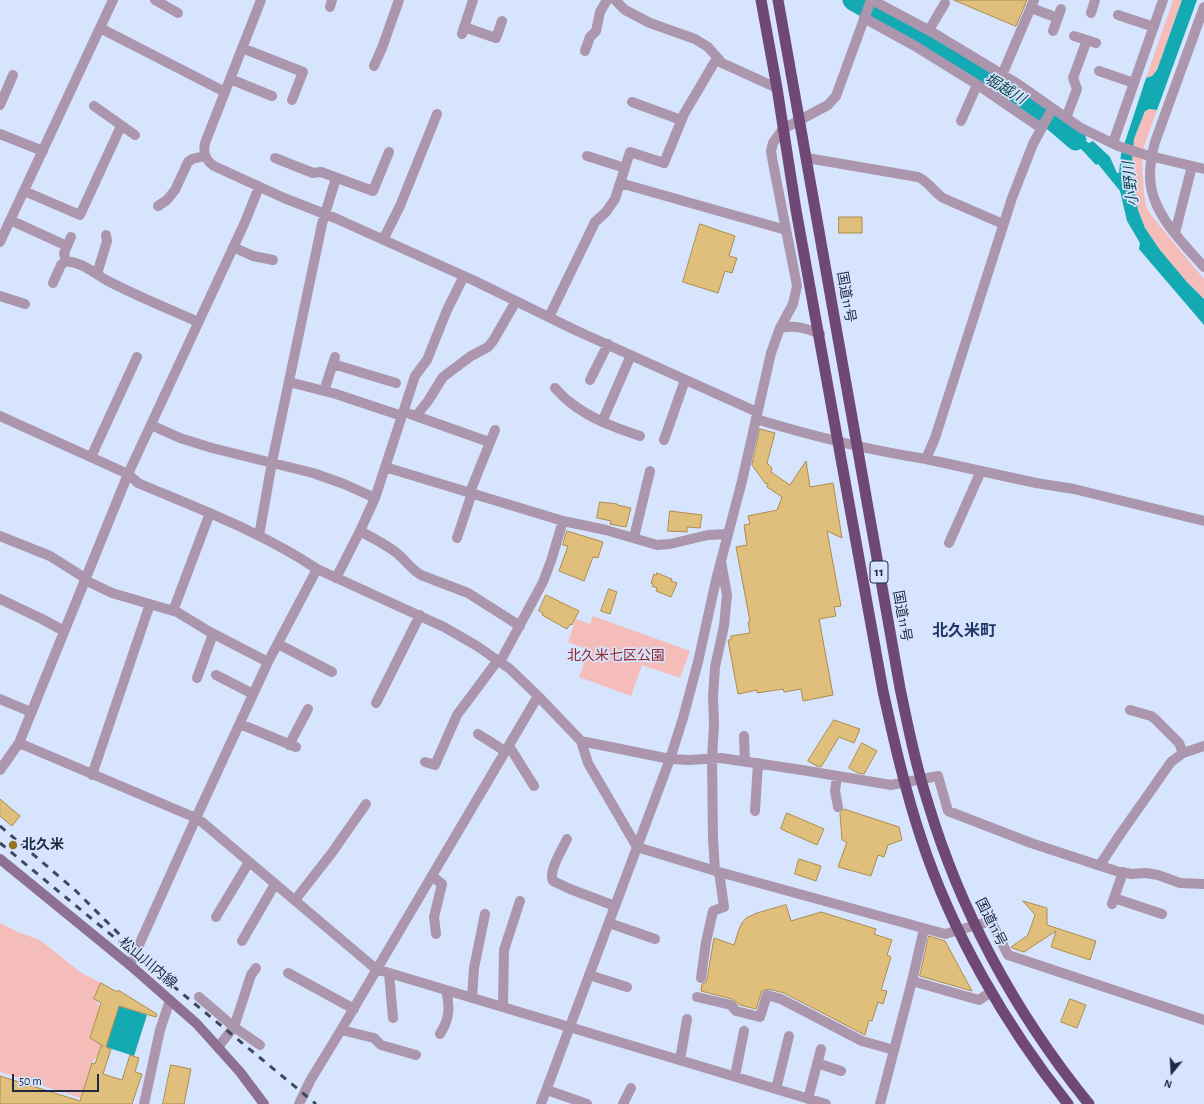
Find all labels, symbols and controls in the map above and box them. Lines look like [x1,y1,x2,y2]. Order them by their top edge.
water label: 堀越川 [981,70,1029,108]
water label: 小野川 [1120,161,1142,207]
street label: 国道11号 [833,270,859,324]
road number: 11 [870,561,888,583]
street label: 国道11号 [889,589,915,643]
district label: 北久米町 [932,621,996,641]
park label: 北久米七区公園 [567,648,665,664]
place label: 北久米 [22,837,64,853]
marker: 北久米 [7,839,19,851]
street label: 国道11号 [972,895,1010,949]
street label: 松山川内線 [116,934,180,992]
north arrow [1152,1052,1192,1092]
scale bar [14,1066,101,1092]
text: 50 m [19,1075,42,1087]
text: N [1163,1077,1173,1090]

